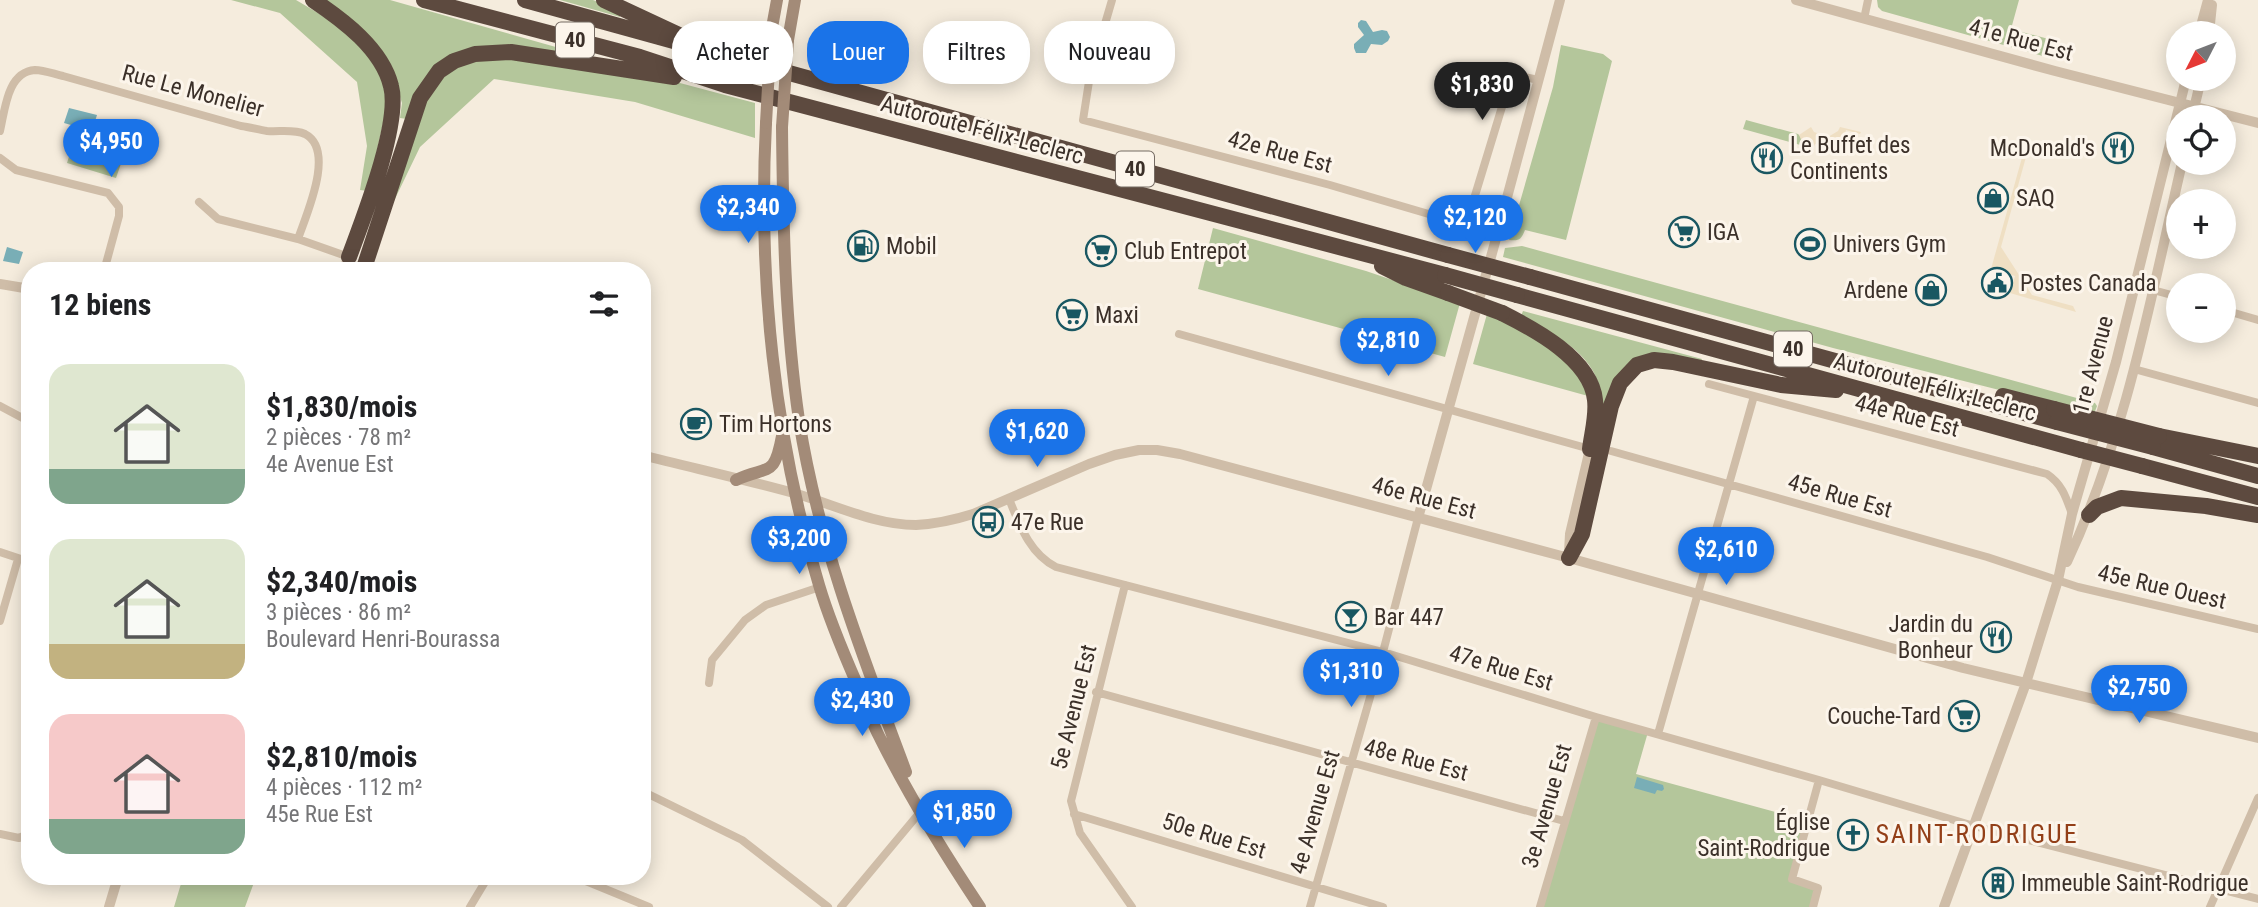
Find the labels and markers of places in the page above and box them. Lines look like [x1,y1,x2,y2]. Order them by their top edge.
pin: $1,830 [1425,62,1539,122]
pin: $4,950 [54,120,168,179]
restaurant icon: McDonald's [2101,131,2135,165]
place label: Le Buffet des Continents [1790,132,1911,185]
place label: McDonald's [1990,135,2095,162]
restaurant icon: Le Buffet des Continents [1750,141,1784,175]
shop icon: SAQ [1976,181,2010,215]
place label: SAQ [2016,185,2055,212]
pin: $2,340 [691,186,805,245]
pin: $2,120 [1418,196,1532,255]
supermarket icon: IGA [1667,215,1701,249]
place label: IGA [1707,219,1740,246]
sports icon: Univers Gym [1793,227,1827,261]
fuel station icon: Mobil [846,229,880,263]
place label: Univers Gym [1833,231,1946,258]
place label: Mobil [886,233,937,260]
supermarket icon: Club Entrepot [1084,234,1118,268]
place label: Club Entrepot [1124,238,1247,265]
public building icon: Postes Canada [1980,266,2014,300]
place label: Postes Canada [2020,270,2157,297]
shop icon: Ardene [1914,273,1948,307]
place label: Ardene [1844,277,1908,304]
supermarket icon: Maxi [1055,298,1089,332]
place label: Maxi [1095,302,1139,329]
pin: $2,810 [1331,318,1445,378]
cafe icon: Tim Hortons [679,407,713,441]
pin: $1,620 [980,410,1094,469]
place label: Tim Hortons [719,411,832,438]
bus stop icon: 47e Rue [971,505,1005,539]
place label: 47e Rue [1011,509,1084,536]
pin: $3,200 [742,516,856,576]
pin: $2,610 [1669,528,1783,587]
bar icon: Bar 447 [1334,600,1368,634]
place label: Bar 447 [1374,604,1444,631]
place label: Jardin du Bonheur [1888,611,1973,664]
restaurant icon: Jardin du Bonheur [1979,620,2013,654]
pin: $1,310 [1294,650,1408,709]
pin: $2,750 [2082,666,2196,725]
pin: $2,430 [805,678,919,738]
supermarket icon: Couche-Tard [1947,699,1981,733]
place label: Couche-Tard [1827,703,1941,730]
pin: $1,850 [907,790,1021,850]
place label: Église Saint-Rodrigue [1697,808,1830,862]
church icon: Église Saint-Rodrigue [1836,818,1870,852]
building icon: Immeuble Saint-Rodrigue [1981,866,2015,900]
place label: Immeuble Saint-Rodrigue [2021,870,2249,897]

